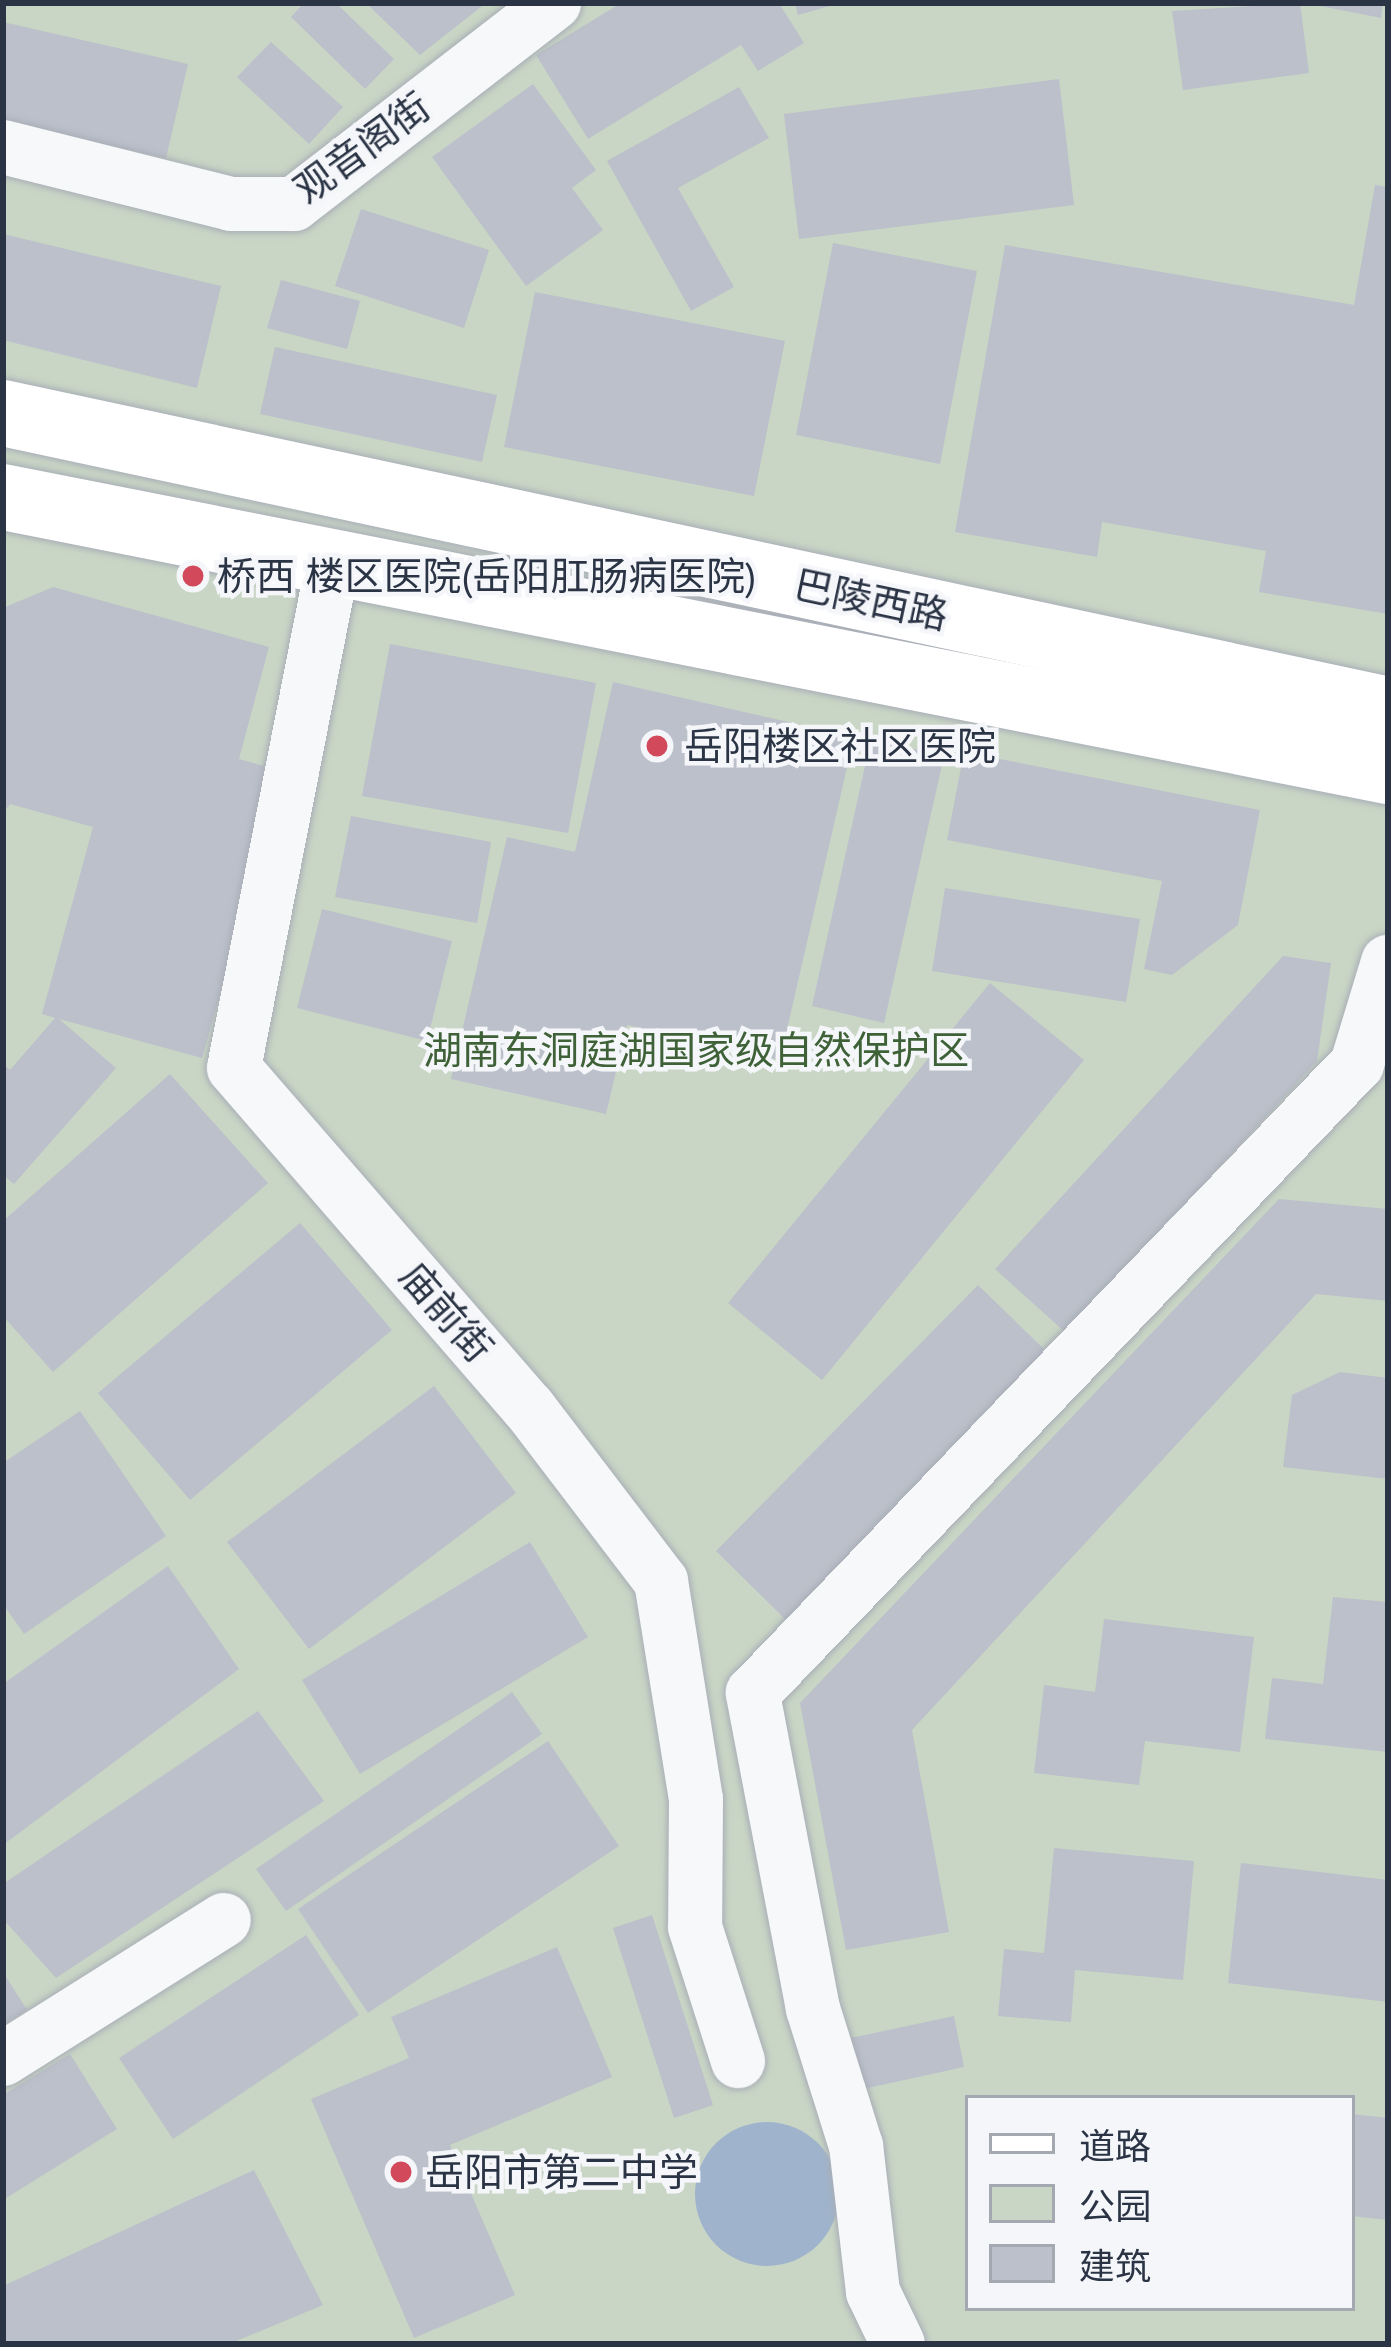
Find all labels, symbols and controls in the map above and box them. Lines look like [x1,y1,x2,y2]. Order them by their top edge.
street label: 观音阁街 [285,83,439,213]
place label: 桥西 楼区医院(岳阳肛肠病医院) [217,553,756,599]
street label: 巴陵西路 [790,561,952,639]
marker: 桥西 楼区医院(岳阳肛肠病医院) [180,563,206,589]
place label: 岳阳楼区社区医院 [684,723,996,769]
marker: 岳阳楼区社区医院 [641,730,673,762]
park label: 湖南东洞庭湖国家级自然保护区 [423,1027,969,1073]
street label: 庙前街 [390,1252,502,1372]
legend [965,2095,1355,2311]
text: 道路 [1079,2122,1151,2169]
place label: 岳阳市第二中学 [425,2149,698,2195]
marker: 岳阳市第二中学 [388,2159,414,2185]
text: 公园 [1079,2182,1151,2229]
text: 建筑 [1079,2242,1151,2289]

